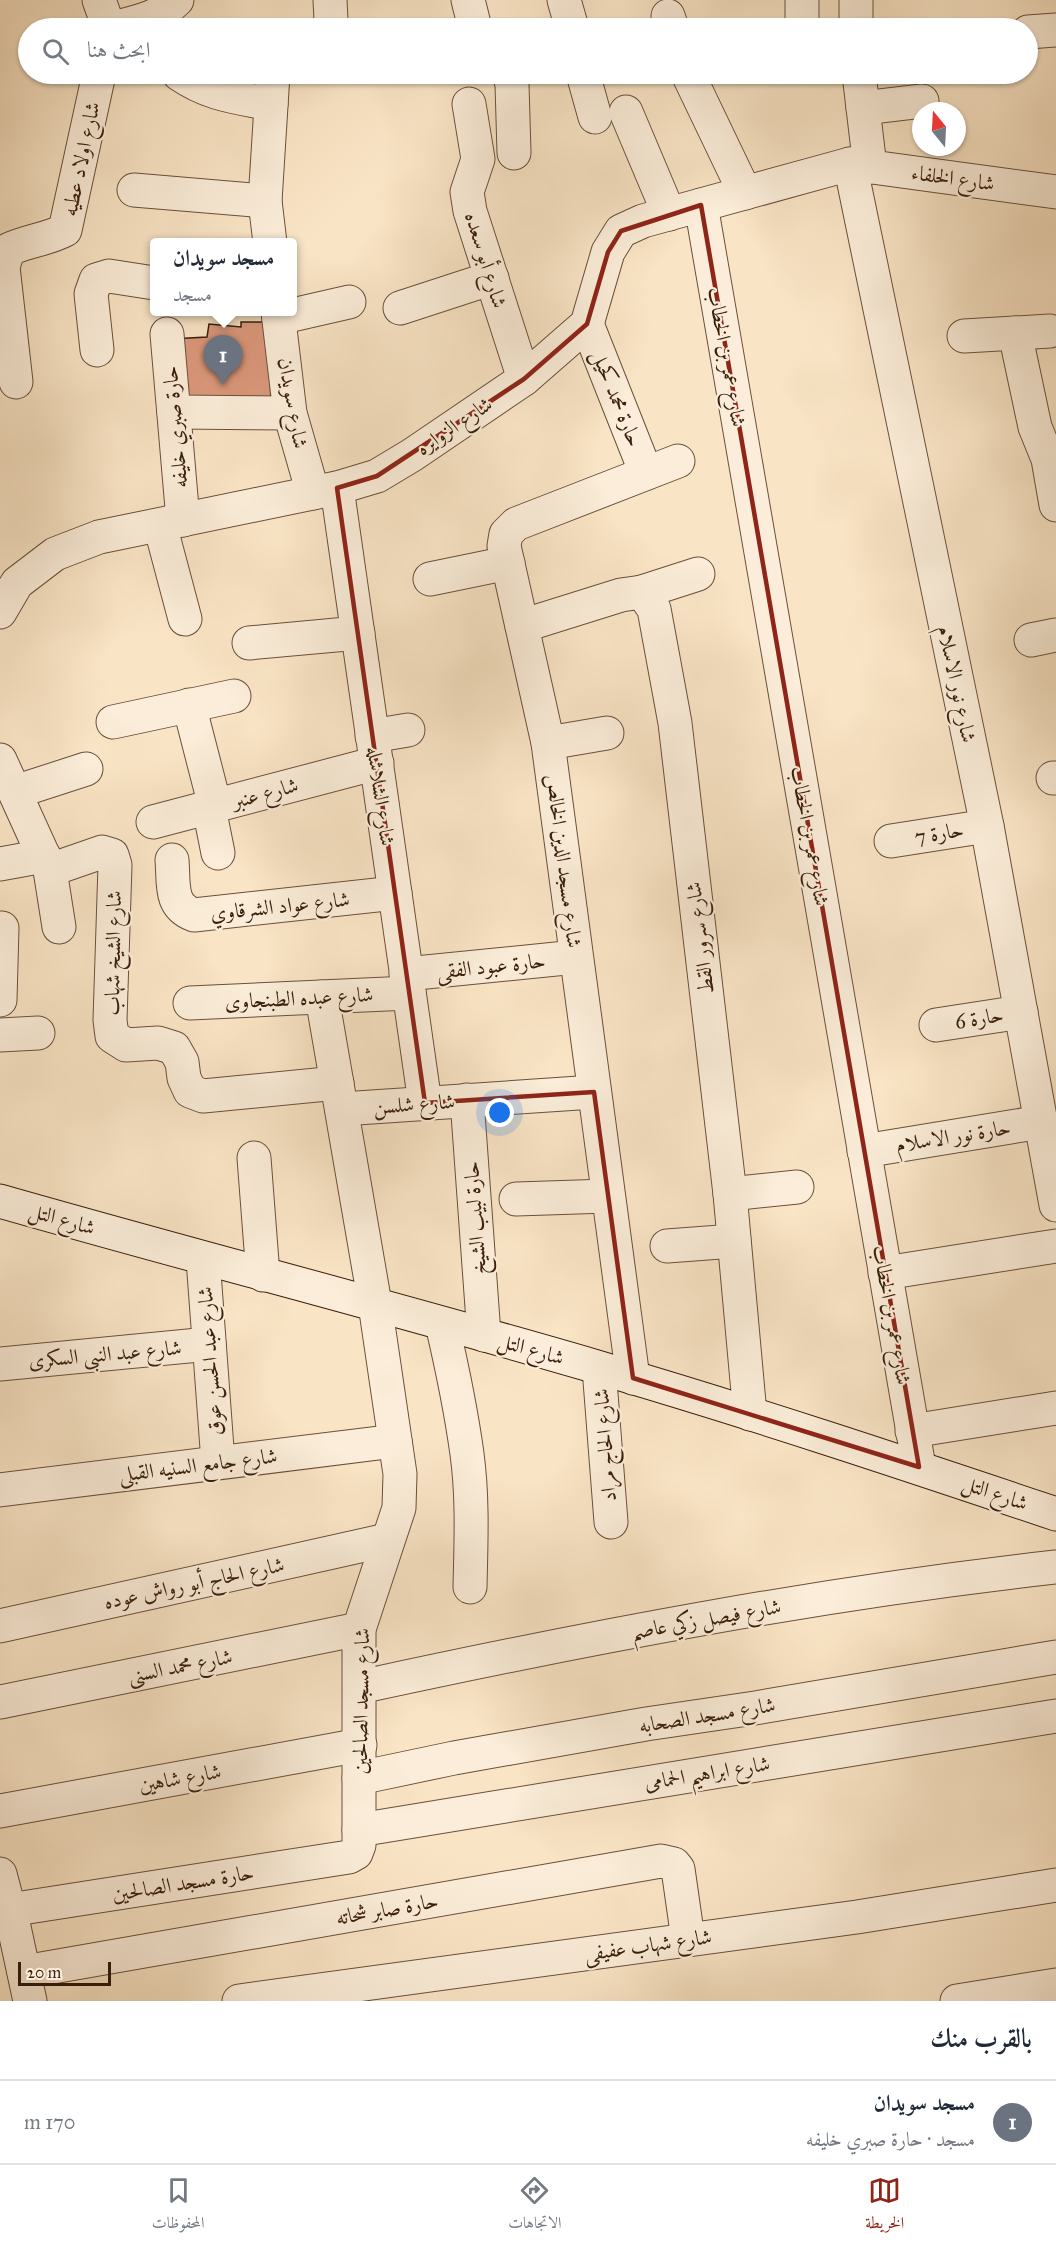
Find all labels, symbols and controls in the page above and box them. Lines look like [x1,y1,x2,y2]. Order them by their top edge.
search box [18,18,1038,84]
icon: search [39,35,72,68]
text: ابحث هنا [87,36,150,63]
street label: شارع اولاد عطيه [56,100,111,220]
north arrow [912,102,966,156]
street label: شارع الخلفاء [909,159,996,202]
street label: شارع أبو سعده [454,208,515,313]
popup [150,238,297,316]
text: مسجد سويدان [173,244,274,271]
text: مسجد [173,282,212,306]
street label: شارع عمر بن الخطاب [697,285,752,430]
pin: 1 [204,336,242,385]
street label: حارة محمد كحيل [584,346,648,451]
street label: شارع سويدان [267,355,314,451]
street label: حارة صبري خليفه [157,364,196,489]
street label: شارع الزوايره [411,391,500,465]
street label: شارع نور الاسلام [927,623,982,746]
street label: شارع الشلاشله [356,745,401,848]
street label: شارع عمر بن الخطاب [780,764,835,909]
street label: شارع عنبر [227,772,302,820]
street label: شارع مسجد الدين الخالص [535,773,588,950]
street label: حارة 7 [913,816,965,850]
street label: شارع سرور القط [680,880,725,996]
street label: شارع عواد الشرقاوي [209,886,352,931]
street label: شارع الشيخ شهاب [99,890,133,1016]
street label: حارة عبود الفقى [435,947,547,987]
street label: شارع عبده الطبنجاوى [224,981,374,1020]
street label: حارة 6 [953,1001,1005,1035]
street label: شارع شلسن [372,1088,456,1125]
your location [485,1098,514,1127]
street label: حارة نور الاسلام [894,1114,1013,1163]
street label: حارة لبيب الشيخ [458,1160,498,1276]
street label: شارع التل [24,1197,98,1246]
street label: شارع عمر بن الخطاب [862,1243,917,1388]
street label: شارع عبد الحسن عوق [192,1285,233,1436]
street label: شارع التل [493,1327,567,1376]
street label: شارع عبد النبى السكرى [27,1334,183,1379]
street label: شارع الحاج مراد [588,1387,628,1502]
street label: شارع جامع السنيه القبلى [117,1442,280,1494]
street label: شارع التل [957,1470,1031,1521]
street label: شارع الحاج أبو رواش عوده [101,1549,288,1621]
street label: شارع فيصل زكي عاصم [629,1593,784,1653]
street label: شارع مسجد الصالحين [347,1628,380,1774]
street label: شارع محمد السنى [125,1643,236,1694]
street label: شارع مسجد الصحابه [637,1691,778,1744]
street label: شارع ابراهيم الحمامى [642,1750,773,1804]
street label: شارع شاهين [137,1758,224,1803]
street label: حارة مسجد الصالحين [110,1859,256,1907]
street label: حارة صابر شحاته [334,1887,440,1931]
street label: شارع شهاب عفيفى [582,1923,714,1972]
scale bar [18,1959,111,1986]
text: 20 m [27,1963,61,1982]
text: بالقرب منك [930,2022,1032,2054]
text: مسجد سويدان [874,2089,975,2116]
text: 170 m [24,2110,75,2134]
text: 1 [1009,2110,1016,2134]
text: مسجد · حارة صبري خليفه [806,2127,975,2151]
tab: المحفوظات [152,2174,205,2238]
tab: الاتجاهات [508,2174,562,2238]
tab: الخريطة [865,2174,904,2238]

